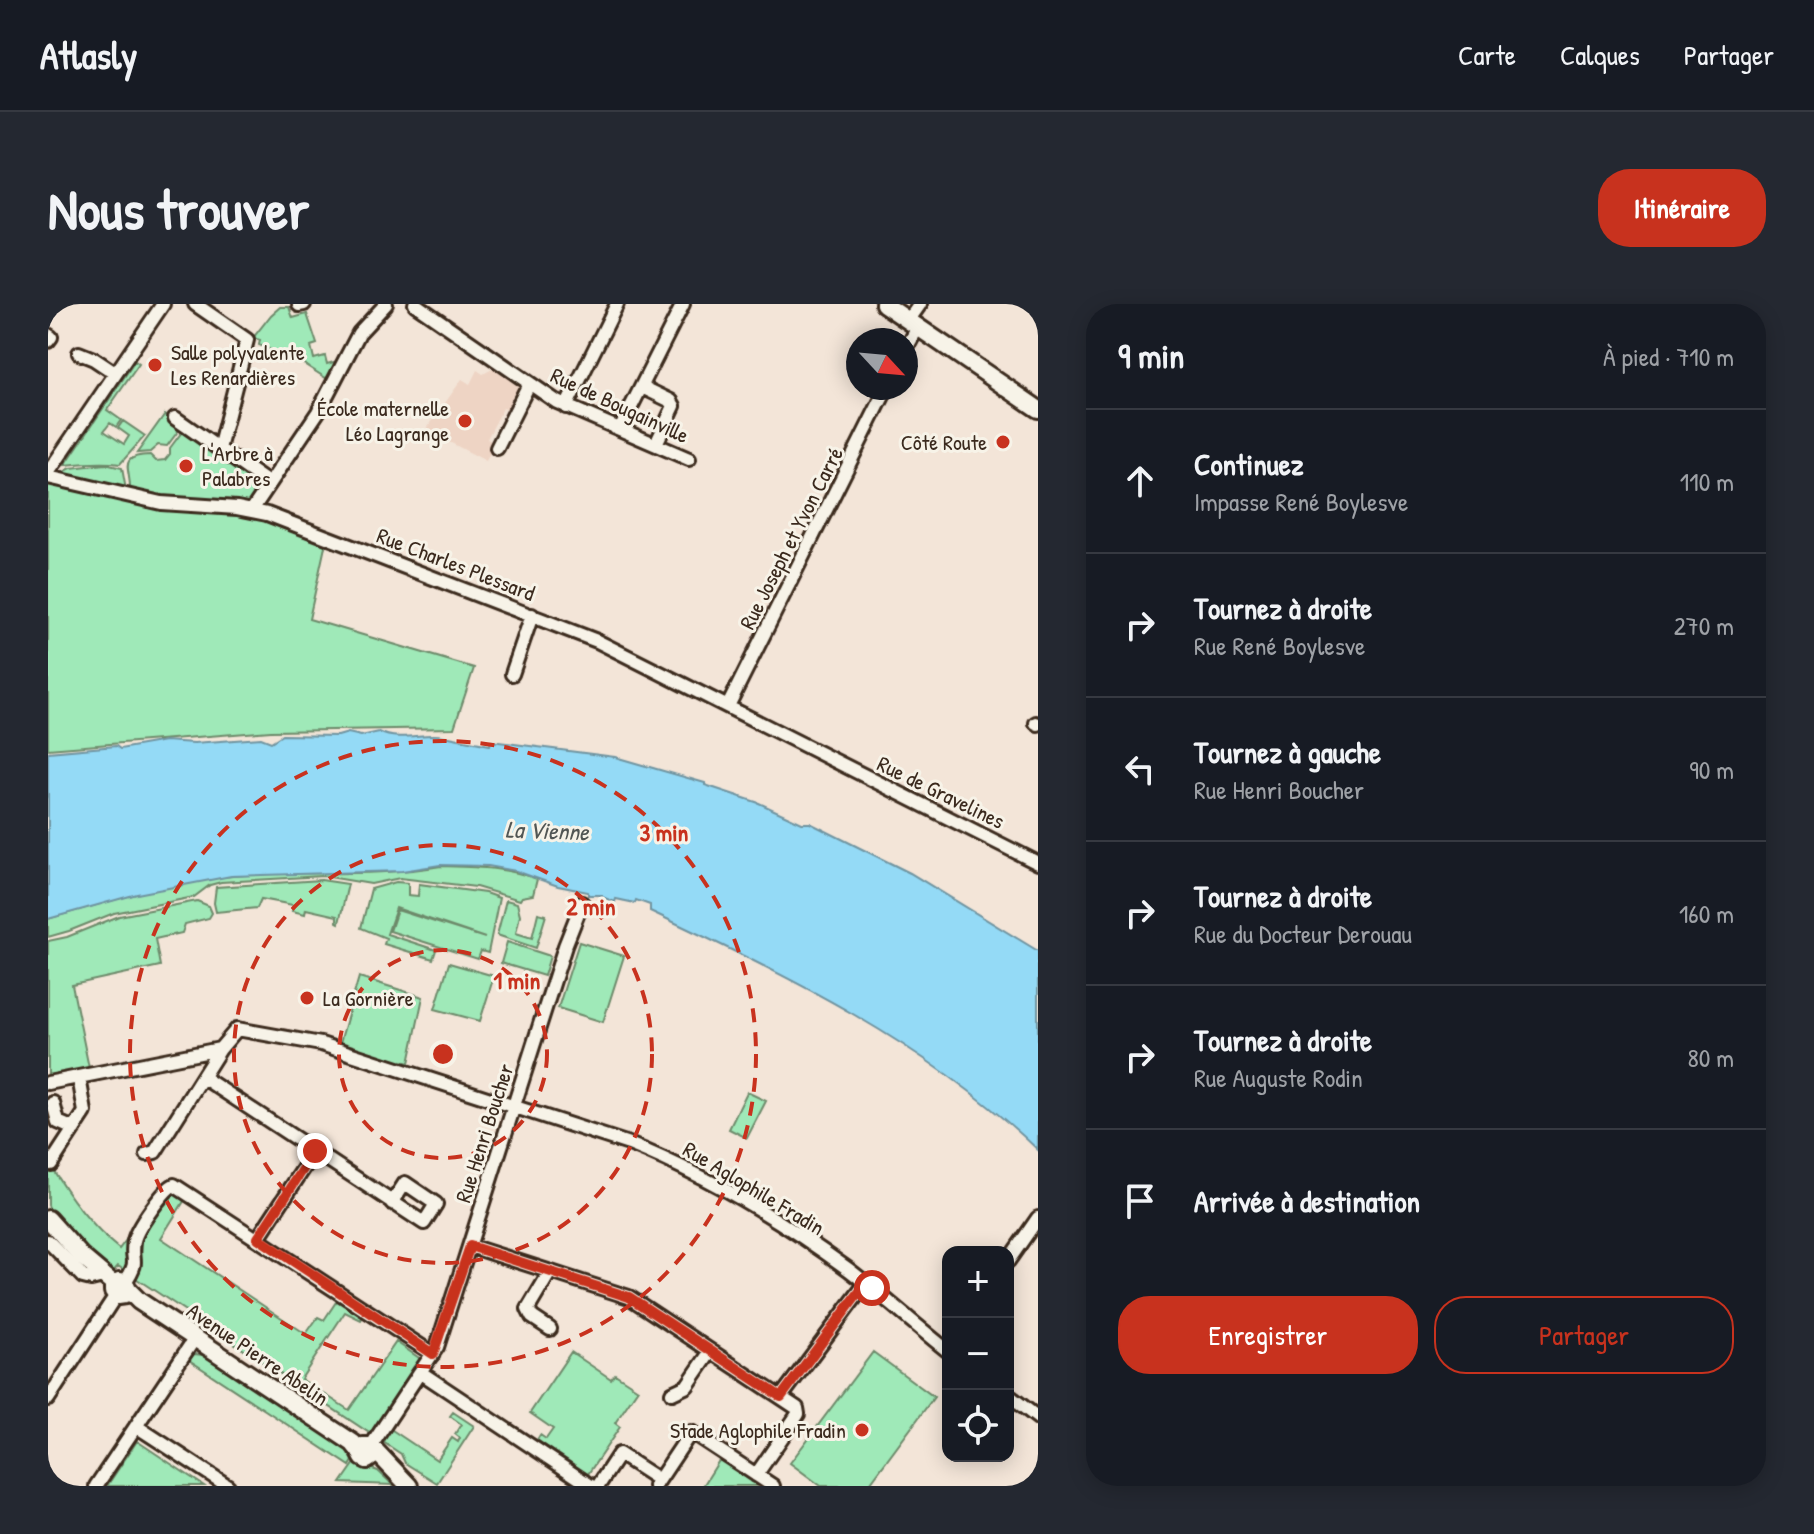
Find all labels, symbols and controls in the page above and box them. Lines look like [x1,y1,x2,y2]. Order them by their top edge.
text: Atlasly [40,29,137,81]
text: Carte [1458,36,1516,74]
text: Calques [1560,36,1640,74]
text: Partager [1684,36,1774,74]
button: Itinéraire [1598,169,1766,247]
text: Nous trouver [48,171,309,246]
north arrow [846,328,918,400]
text: 9 min [1118,333,1184,379]
place label: Salle polyvalente Les Renardières [171,337,305,392]
text: À pied · 710 m [1603,339,1734,374]
marker: Salle polyvalente Les Renardières [146,356,164,374]
street label: Rue de Bougainville [546,360,694,450]
place label: École maternelle Léo Lagrange [317,393,449,448]
marker: École maternelle Léo Lagrange [456,412,474,430]
place label: Côté Route [901,427,987,457]
marker: Côté Route [994,433,1012,451]
place label: L'Arbre à Palabres [202,438,273,493]
street label: Rue Joseph et Yvon Carré [732,442,850,634]
text: Continuez [1194,444,1303,484]
marker: L'Arbre à Palabres [177,457,195,475]
icon: ahead [1118,459,1162,503]
text: 110 m [1680,464,1734,499]
text: Impasse René Boylesve [1194,484,1408,519]
street label: Rue Charles Plessard [373,520,540,608]
text: Tournez à droite [1194,588,1372,628]
icon: right [1118,603,1162,647]
text: 270 m [1674,608,1734,643]
text: Rue René Boylesve [1194,628,1365,663]
text: Tournez à gauche [1194,732,1381,772]
icon: left [1118,747,1162,791]
street label: Rue de Gravelines [872,748,1010,836]
text: 90 m [1689,752,1734,787]
text: Rue Henri Boucher [1194,772,1364,807]
water label: La Vienne [505,813,591,847]
text: 3 min [640,816,689,848]
text: Tournez à droite [1194,876,1372,916]
text: 2 min [566,890,616,922]
icon: right [1118,891,1162,935]
text: 160 m [1679,896,1734,931]
text: Rue du Docteur Derouau [1194,916,1412,951]
text: 1 min [494,964,541,996]
place label: La Gornière [323,983,414,1013]
marker: La Gornière [298,989,316,1007]
text: Tournez à droite [1194,1020,1372,1060]
icon: right [1118,1035,1162,1079]
centre of rings [429,1040,457,1068]
text: 80 m [1687,1040,1734,1075]
street label: Rue Henri Boucher [448,1059,521,1206]
text: Rue Auguste Rodin [1194,1060,1363,1095]
route end [297,1133,333,1169]
street label: Rue Aglophile Fradin [678,1134,830,1242]
icon: arrive [1118,1179,1162,1223]
text: Arrivée à destination [1194,1181,1420,1221]
map controls [942,1246,1014,1462]
button: + [942,1246,1014,1318]
route start [854,1270,890,1306]
street label: Avenue Pierre Abelin [181,1295,335,1413]
button: Enregistrer [1118,1296,1418,1374]
button: Partager [1434,1296,1734,1374]
button: − [942,1318,1014,1390]
button: locate [942,1390,1014,1462]
place label: Stade Aglophile Fradin [670,1415,846,1445]
marker: Stade Aglophile Fradin [853,1421,871,1439]

